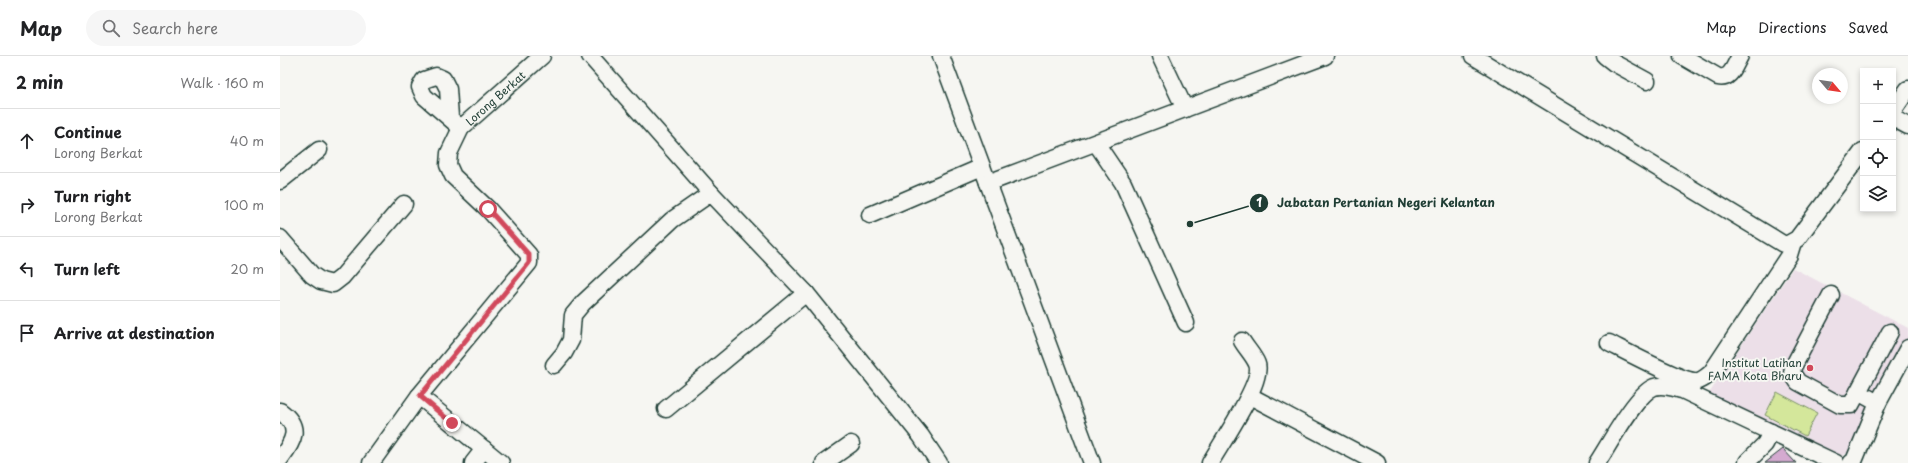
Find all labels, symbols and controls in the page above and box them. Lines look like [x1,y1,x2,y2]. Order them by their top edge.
search box [86,10,366,46]
text: Map [20,14,62,42]
text: Search here [132,16,218,39]
icon: search [100,17,122,39]
text: Map [1706,17,1736,38]
text: Directions [1758,17,1826,38]
text: Saved [1848,17,1888,38]
street label: Lorong Berkat [461,66,529,129]
north arrow [1812,68,1848,104]
map controls [1860,68,1896,212]
button: + [1860,68,1896,104]
text: 2 min [16,69,63,95]
text: Walk · 160 m [181,73,264,92]
button: − [1860,104,1896,140]
text: Continue [54,120,122,143]
icon: ahead [16,130,38,152]
text: 40 m [230,131,264,150]
button: locate [1860,140,1896,176]
text: Lorong Berkat [54,143,143,162]
button: layers [1860,176,1896,212]
text: Turn right [54,184,131,207]
callout: Jabatan Pertanian Negeri Kelantan [1249,191,1504,215]
text: 1 [1256,193,1262,211]
text: Jabatan Pertanian Negeri Kelantan [1277,193,1495,211]
icon: right [16,194,38,216]
text: 100 m [224,195,264,214]
route start [479,200,497,218]
text: Lorong Berkat [54,207,143,226]
text: Turn left [54,257,120,280]
icon: left [16,258,38,280]
text: 20 m [230,259,264,278]
text: Arrive at destination [54,321,215,344]
icon: arrive [16,322,38,344]
place label: Institut Latihan FAMA Kota Bharu [1708,354,1802,384]
marker: Institut Latihan FAMA Kota Bharu [1805,363,1815,373]
route end [443,414,461,432]

